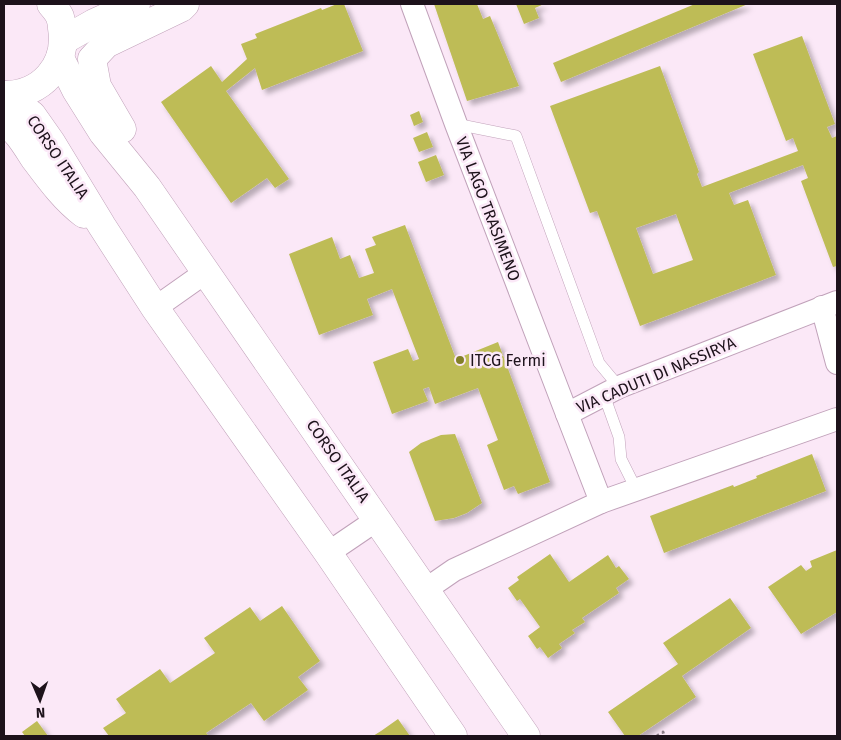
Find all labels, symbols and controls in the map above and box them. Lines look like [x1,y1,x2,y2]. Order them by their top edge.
street label: CORSO ITALIA [23,112,93,203]
street label: VIA LAGO TRASIMENO [452,134,524,284]
street label: VIA CADUTI DI NASSIRYA [574,333,739,417]
place label: ITCG Fermi [470,351,546,370]
marker: ITCG Fermi [454,354,466,366]
street label: CORSO ITALIA [303,416,374,507]
north arrow [15,675,65,725]
text: N [35,704,45,721]

